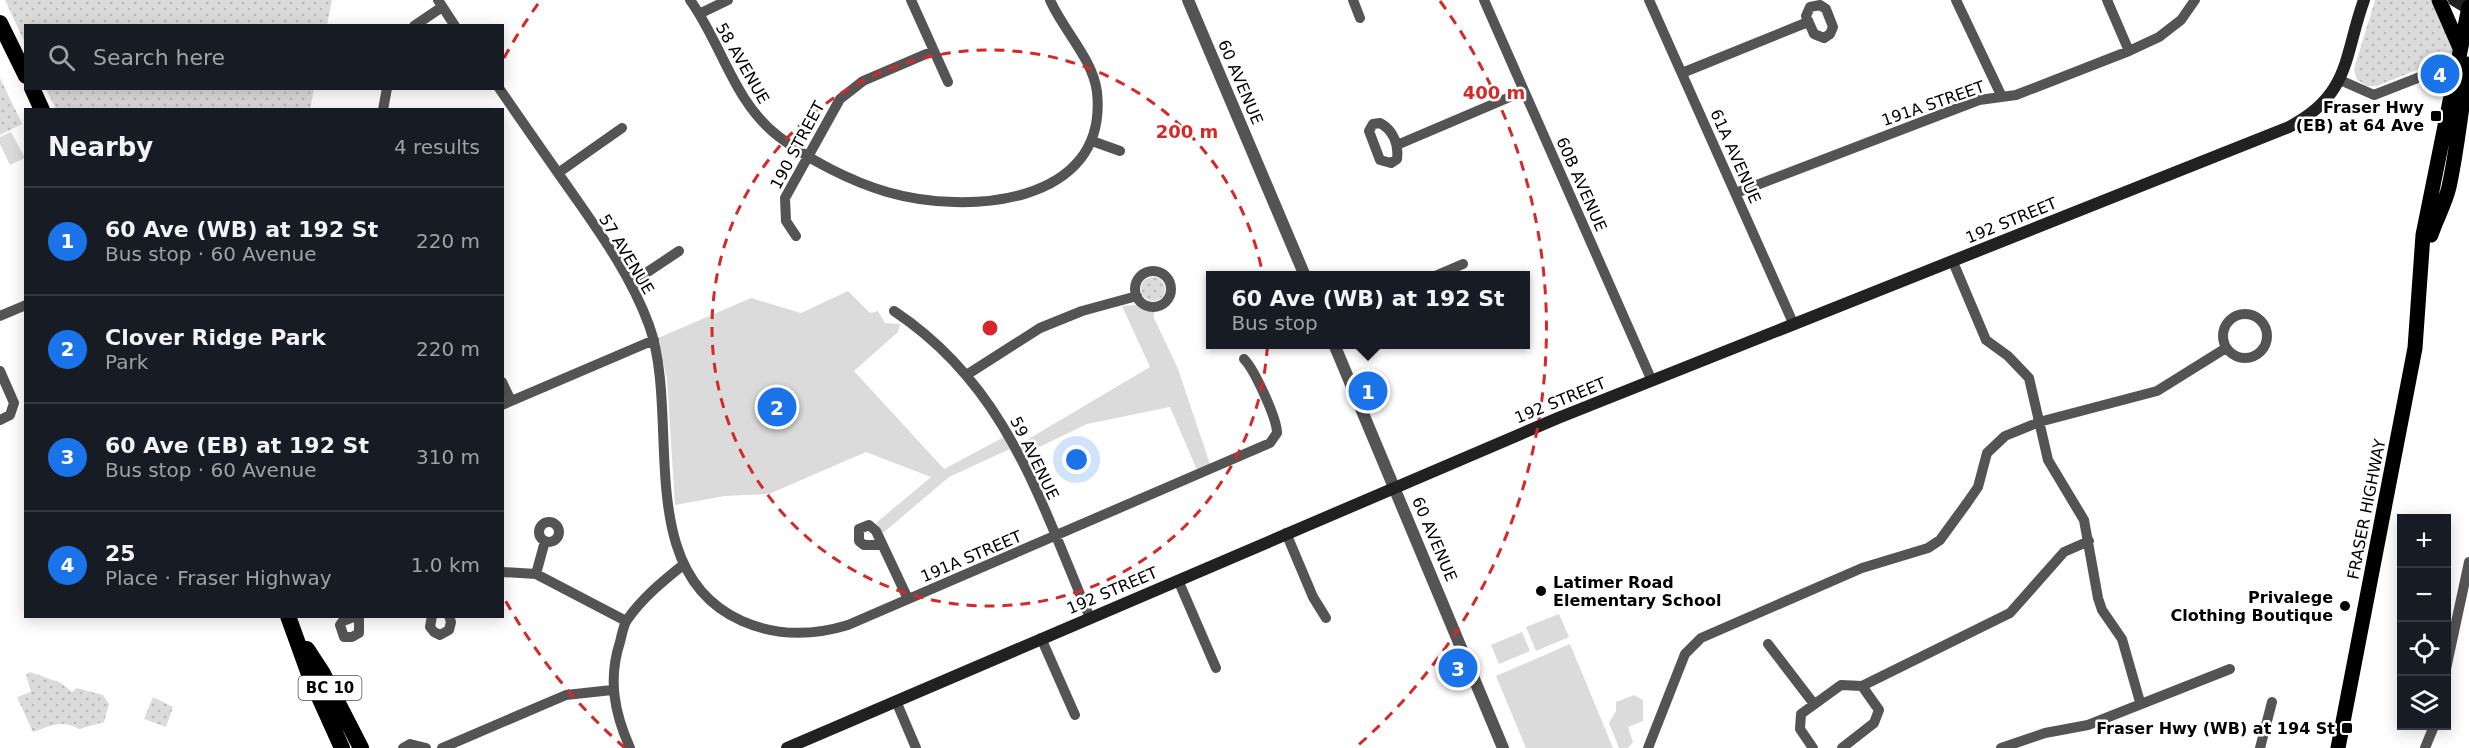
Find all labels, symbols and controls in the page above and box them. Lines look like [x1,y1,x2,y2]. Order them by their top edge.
street label: 58 AVENUE [712,19,773,107]
search box [24,24,504,90]
street label: 60 AVENUE [1214,37,1267,127]
icon: search [45,41,78,74]
text: Search here [93,45,225,70]
pin: 4 [2420,52,2460,97]
street label: 191A STREET [1879,77,1987,130]
text: 400 m [1463,82,1525,103]
street label: 190 STREET [766,98,829,192]
place label: Fraser Hwy (EB) at 64 Ave [2296,98,2425,135]
street label: 61A AVENUE [1706,106,1765,206]
marker: Fraser Hwy (EB) at 64 Ave [2429,109,2443,123]
text: 200 m [1156,121,1218,142]
text: Nearby [48,132,153,162]
street label: 60B AVENUE [1552,134,1611,234]
text: 4 results [394,135,480,159]
street label: 192 STREET [1963,193,2060,247]
street label: 57 AVENUE [595,211,658,298]
text: 60 Ave (WB) at 192 St [105,217,378,242]
text: 1 [61,229,74,253]
text: 220 m [416,229,480,253]
text: Bus stop · 60 Avenue [105,242,317,266]
popup [1206,271,1530,349]
text: 60 Ave (WB) at 192 St [1231,286,1505,311]
text: Bus stop [1231,311,1318,335]
centre of rings [980,318,1000,338]
text: Clover Ridge Park [105,325,326,350]
text: 2 [61,337,74,361]
text: 220 m [416,337,480,361]
text: Park [105,350,148,374]
pin: 1 [1348,368,1388,414]
street label: 192 STREET [1512,373,1609,427]
pin: 2 [758,384,796,430]
street label: 59 AVENUE [1006,414,1063,503]
text: 60 Ave (EB) at 192 St [105,433,369,458]
street label: FRASER HIGHWAY [2344,437,2389,581]
text: 3 [61,445,74,469]
text: 310 m [416,445,480,469]
your location [1062,445,1091,474]
text: Bus stop · 60 Avenue [105,458,317,482]
street label: 60 AVENUE [1408,494,1461,584]
map controls [2397,514,2451,730]
button: + [2397,514,2451,568]
street label: 191A STREET [918,527,1025,586]
text: 25 [105,541,136,566]
text: 4 [61,553,74,577]
text: 1.0 km [411,553,480,577]
street label: 192 STREET [1064,563,1161,618]
text: Place · Fraser Highway [105,566,332,590]
button: − [2397,568,2451,622]
place label: Latimer Road Elementary School [1553,573,1721,610]
marker: Latimer Road Elementary School [1534,584,1548,598]
place label: Privalege Clothing Boutique [2170,588,2333,625]
marker: Privalege Clothing Boutique [2338,599,2352,613]
button: locate [2397,622,2451,676]
pin: 3 [1438,646,1478,690]
road number: BC 10 [298,676,362,700]
button: layers [2397,676,2451,730]
place label: Fraser Hwy (WB) at 194 St [2096,719,2335,738]
marker: Fraser Hwy (WB) at 194 St [2340,721,2354,735]

